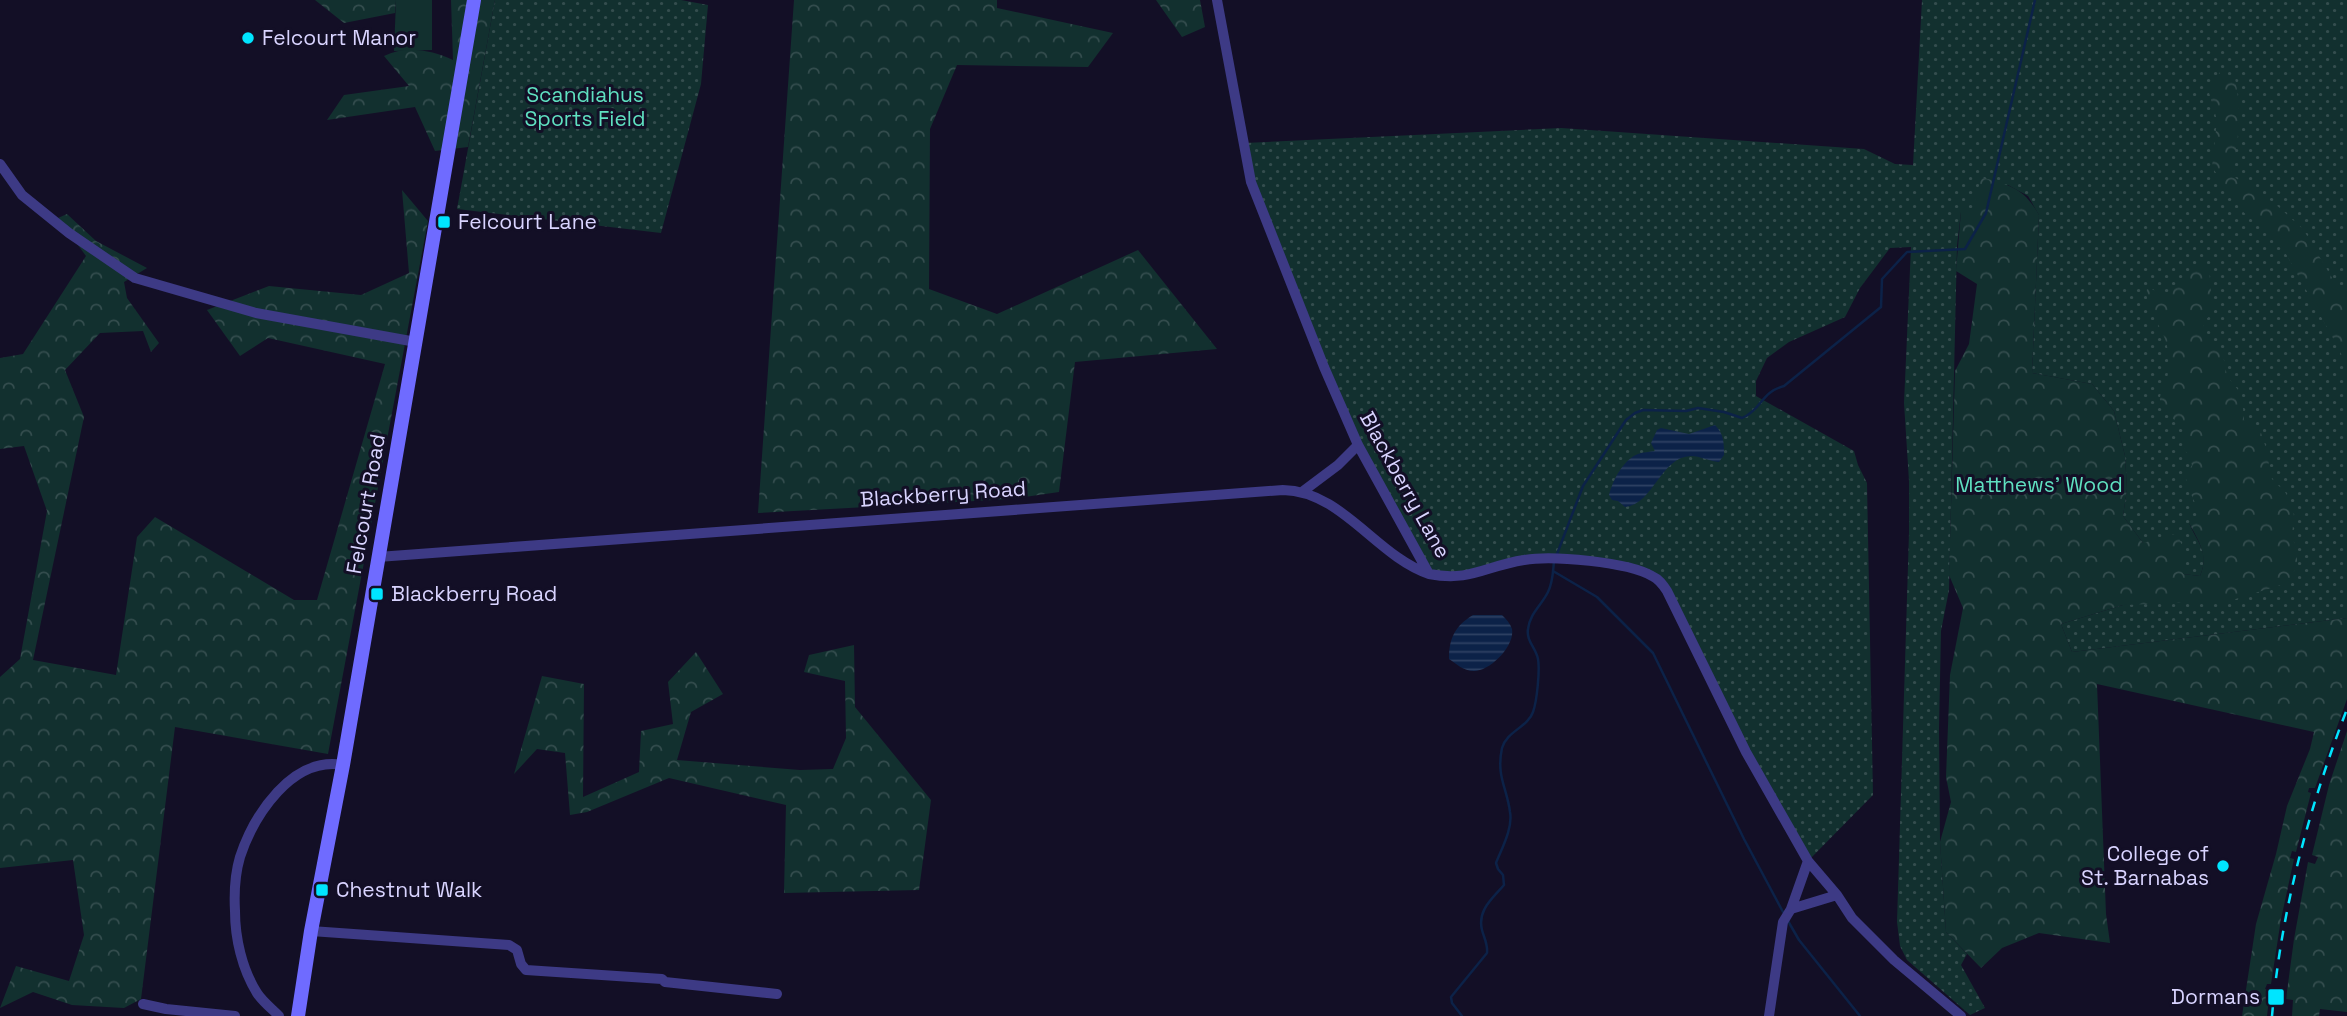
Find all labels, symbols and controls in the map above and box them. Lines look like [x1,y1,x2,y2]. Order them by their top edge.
place label: Felcourt Manor [262,24,416,51]
marker: Felcourt Manor [240,30,256,46]
park label: Scandiahus Sports Field [524,81,646,132]
place label: Felcourt Lane [458,208,597,235]
marker: Felcourt Lane [436,214,452,230]
street label: Blackberry Lane [1354,407,1457,563]
street label: Felcourt Road [340,432,391,576]
park label: Matthews' Wood [1955,471,2123,498]
street label: Blackberry Road [859,474,1027,513]
place label: Blackberry Road [391,580,557,607]
marker: Blackberry Road [369,586,385,602]
place label: College of St. Barnabas [2081,840,2209,891]
marker: College of St. Barnabas [2215,858,2231,874]
place label: Chestnut Walk [336,876,482,903]
marker: Chestnut Walk [314,882,330,898]
place label: Dormans [2171,983,2260,1010]
marker: Dormans [2266,987,2286,1007]

